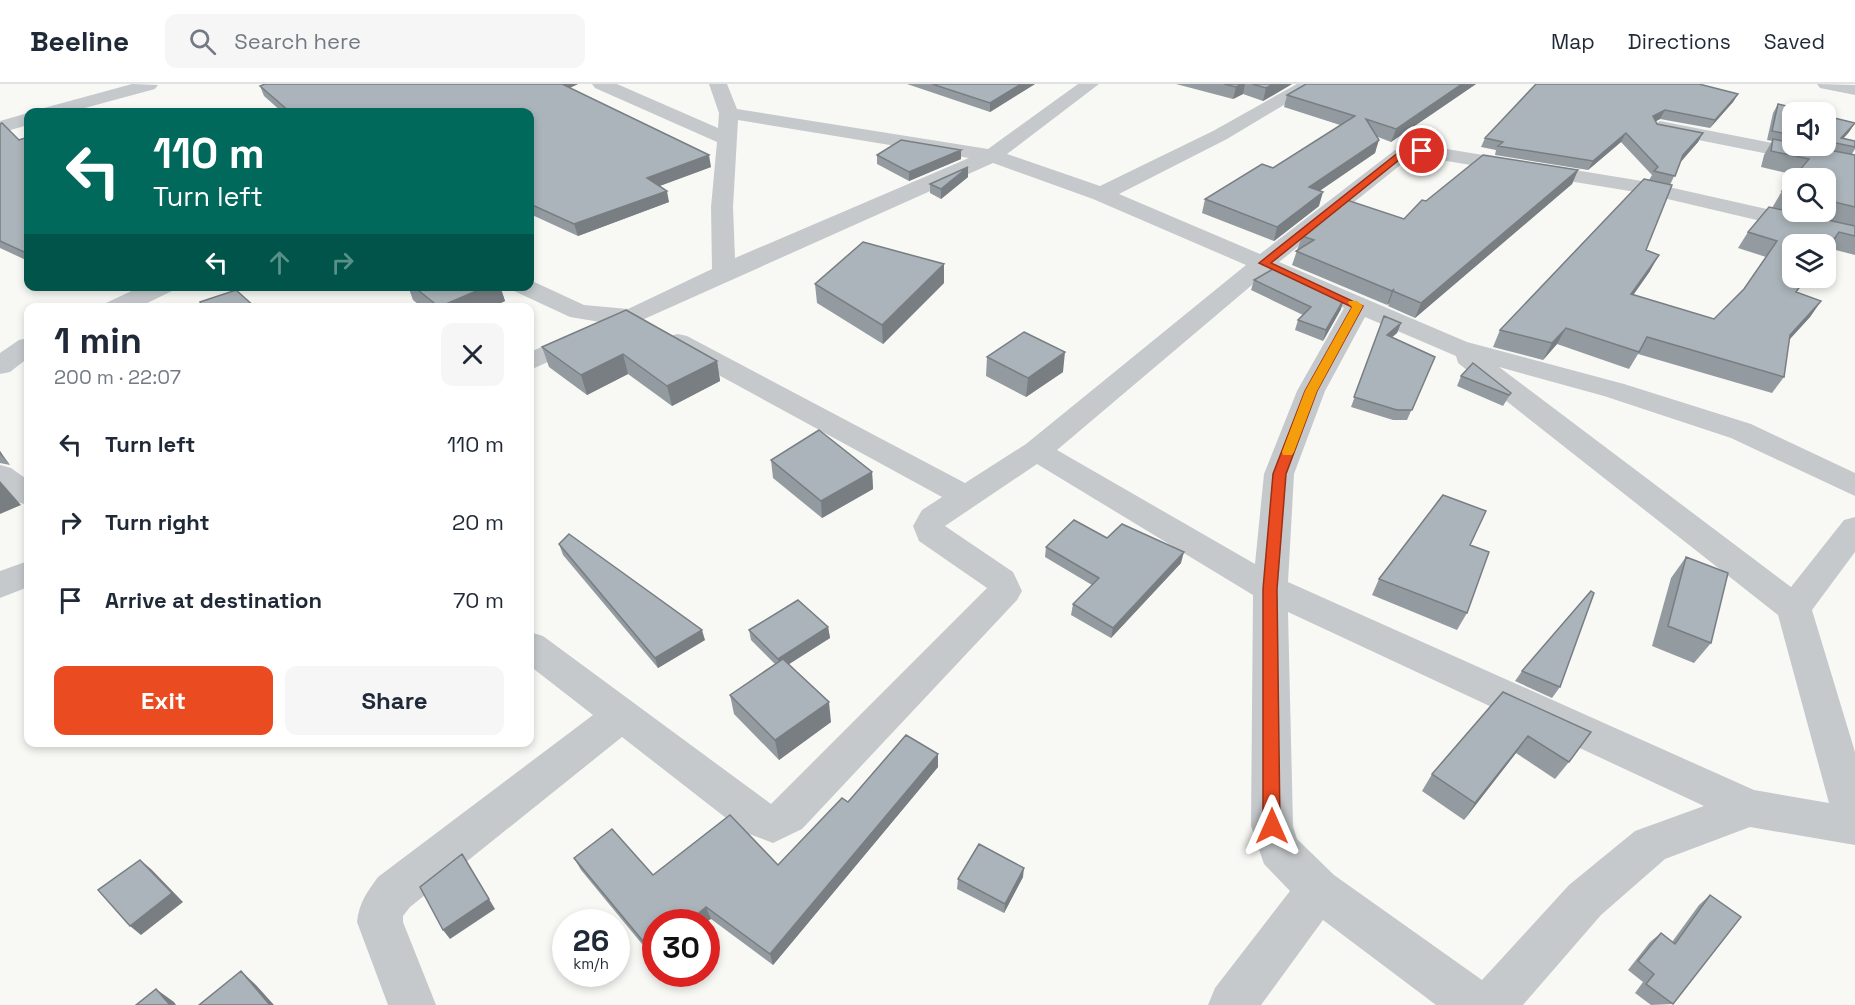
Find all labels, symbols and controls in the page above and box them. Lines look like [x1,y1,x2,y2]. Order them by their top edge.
search box [165,14,585,68]
text: Beeline [30,23,129,59]
icon: search [186,25,219,58]
text: Search here [234,27,361,55]
text: Map [1551,28,1595,55]
text: Directions [1628,28,1731,55]
text: Saved [1764,28,1825,55]
map controls [1782,102,1836,288]
button: sound [1782,102,1836,156]
pin [1396,125,1447,176]
text: 110 m [153,127,265,180]
icon: left [54,132,132,210]
icon: arrive [1405,134,1438,167]
button: search [1782,168,1836,222]
text: Turn left [153,179,263,214]
button: layers [1782,234,1836,288]
icon: left [200,246,233,279]
icon: ahead [263,246,296,279]
icon: right [326,246,359,279]
text: 1 min [54,318,142,364]
button: close [441,323,504,386]
text: 200 m · 22:07 [54,364,181,390]
icon: left [54,428,87,461]
text: Turn left [105,430,195,458]
text: 110 m [447,430,504,458]
icon: right [54,506,87,539]
text: Turn right [105,508,210,536]
text: 20 m [452,508,504,536]
icon: arrive [54,584,87,617]
text: Arrive at destination [105,586,322,614]
text: 70 m [453,586,504,614]
button: Exit [54,666,273,735]
button: Share [285,666,504,735]
position arrow [1240,794,1304,858]
speed limit sign: 30 [642,909,720,987]
text: 26 [573,921,609,960]
text: km/h [573,954,609,973]

